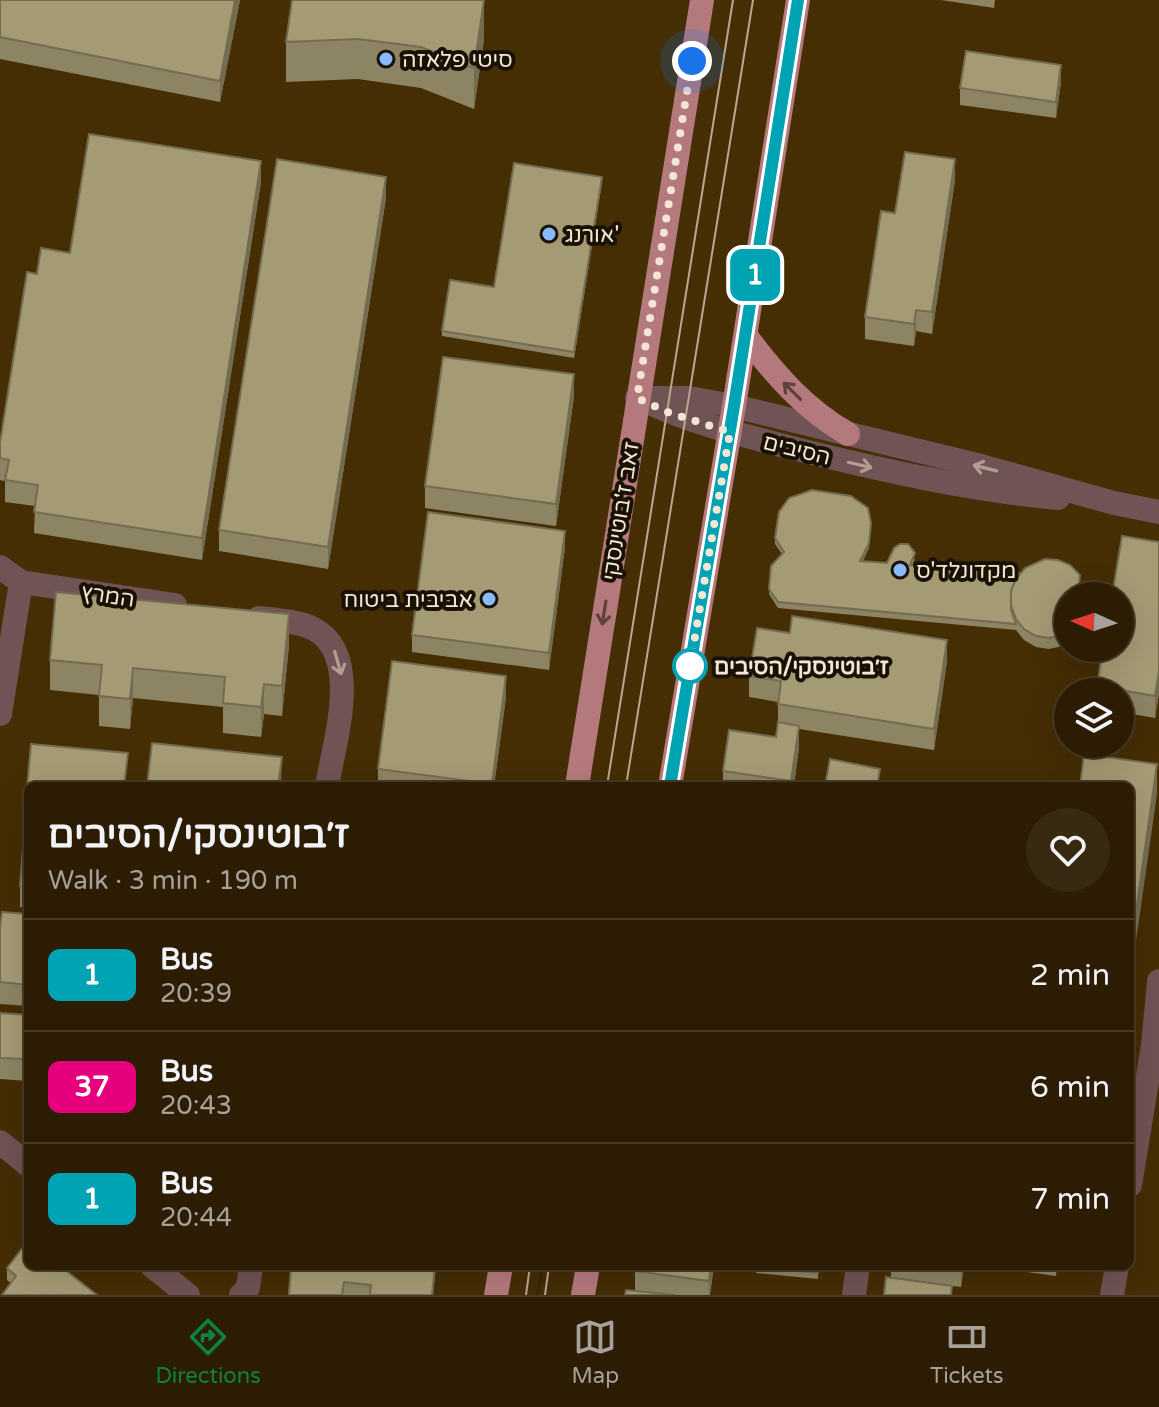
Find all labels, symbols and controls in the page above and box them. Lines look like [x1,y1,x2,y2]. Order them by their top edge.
your location [672,41,712,81]
place label: סיטי פלאזה [402,47,513,73]
marker: סיטי פלאזה [377,50,395,68]
place label: אורנג' [565,222,619,248]
marker: אורנג' [540,225,558,243]
line badge: 1 [729,249,781,301]
text: 1 [746,258,764,292]
one-way arrow [783,382,802,401]
street label: הסיבים [760,429,833,471]
street label: זאב ז'בוטינסקי [597,440,645,582]
one-way arrow [846,458,872,473]
one-way arrow [973,459,999,474]
place label: מקדונלד'ס [916,558,1016,584]
marker: מקדונלד'ס [891,561,909,579]
street label: המרץ [79,579,136,613]
north arrow [1054,582,1134,662]
map controls [1054,582,1134,758]
place label: אביבית ביטוח [343,587,473,613]
marker: אביבית ביטוח [480,590,498,608]
one-way arrow [596,600,611,625]
marker: ז׳בוטינסקי/הסיבים [673,649,707,683]
one-way arrow [332,650,346,675]
place label: ז׳בוטינסקי/הסיבים [714,654,889,680]
button: layers [1054,678,1134,758]
button: heart [1026,808,1110,892]
text: ז׳בוטינסקי/הסיבים [48,812,350,858]
text: Walk · 3 min · 190 m [48,865,298,896]
text: Bus [160,941,213,978]
text: 2 min [1030,957,1110,994]
text: 1 [83,958,101,992]
text: 20:39 [160,978,232,1009]
text: Bus [160,1053,213,1090]
text: 6 min [1030,1069,1110,1106]
text: 37 [74,1070,110,1104]
text: 20:43 [160,1090,232,1121]
text: Bus [160,1165,213,1202]
text: 7 min [1030,1181,1110,1218]
text: 1 [83,1182,101,1216]
text: 20:44 [160,1202,232,1233]
tab: Directions [155,1315,261,1389]
tab: Map [572,1315,619,1389]
tab: Tickets [930,1315,1004,1389]

